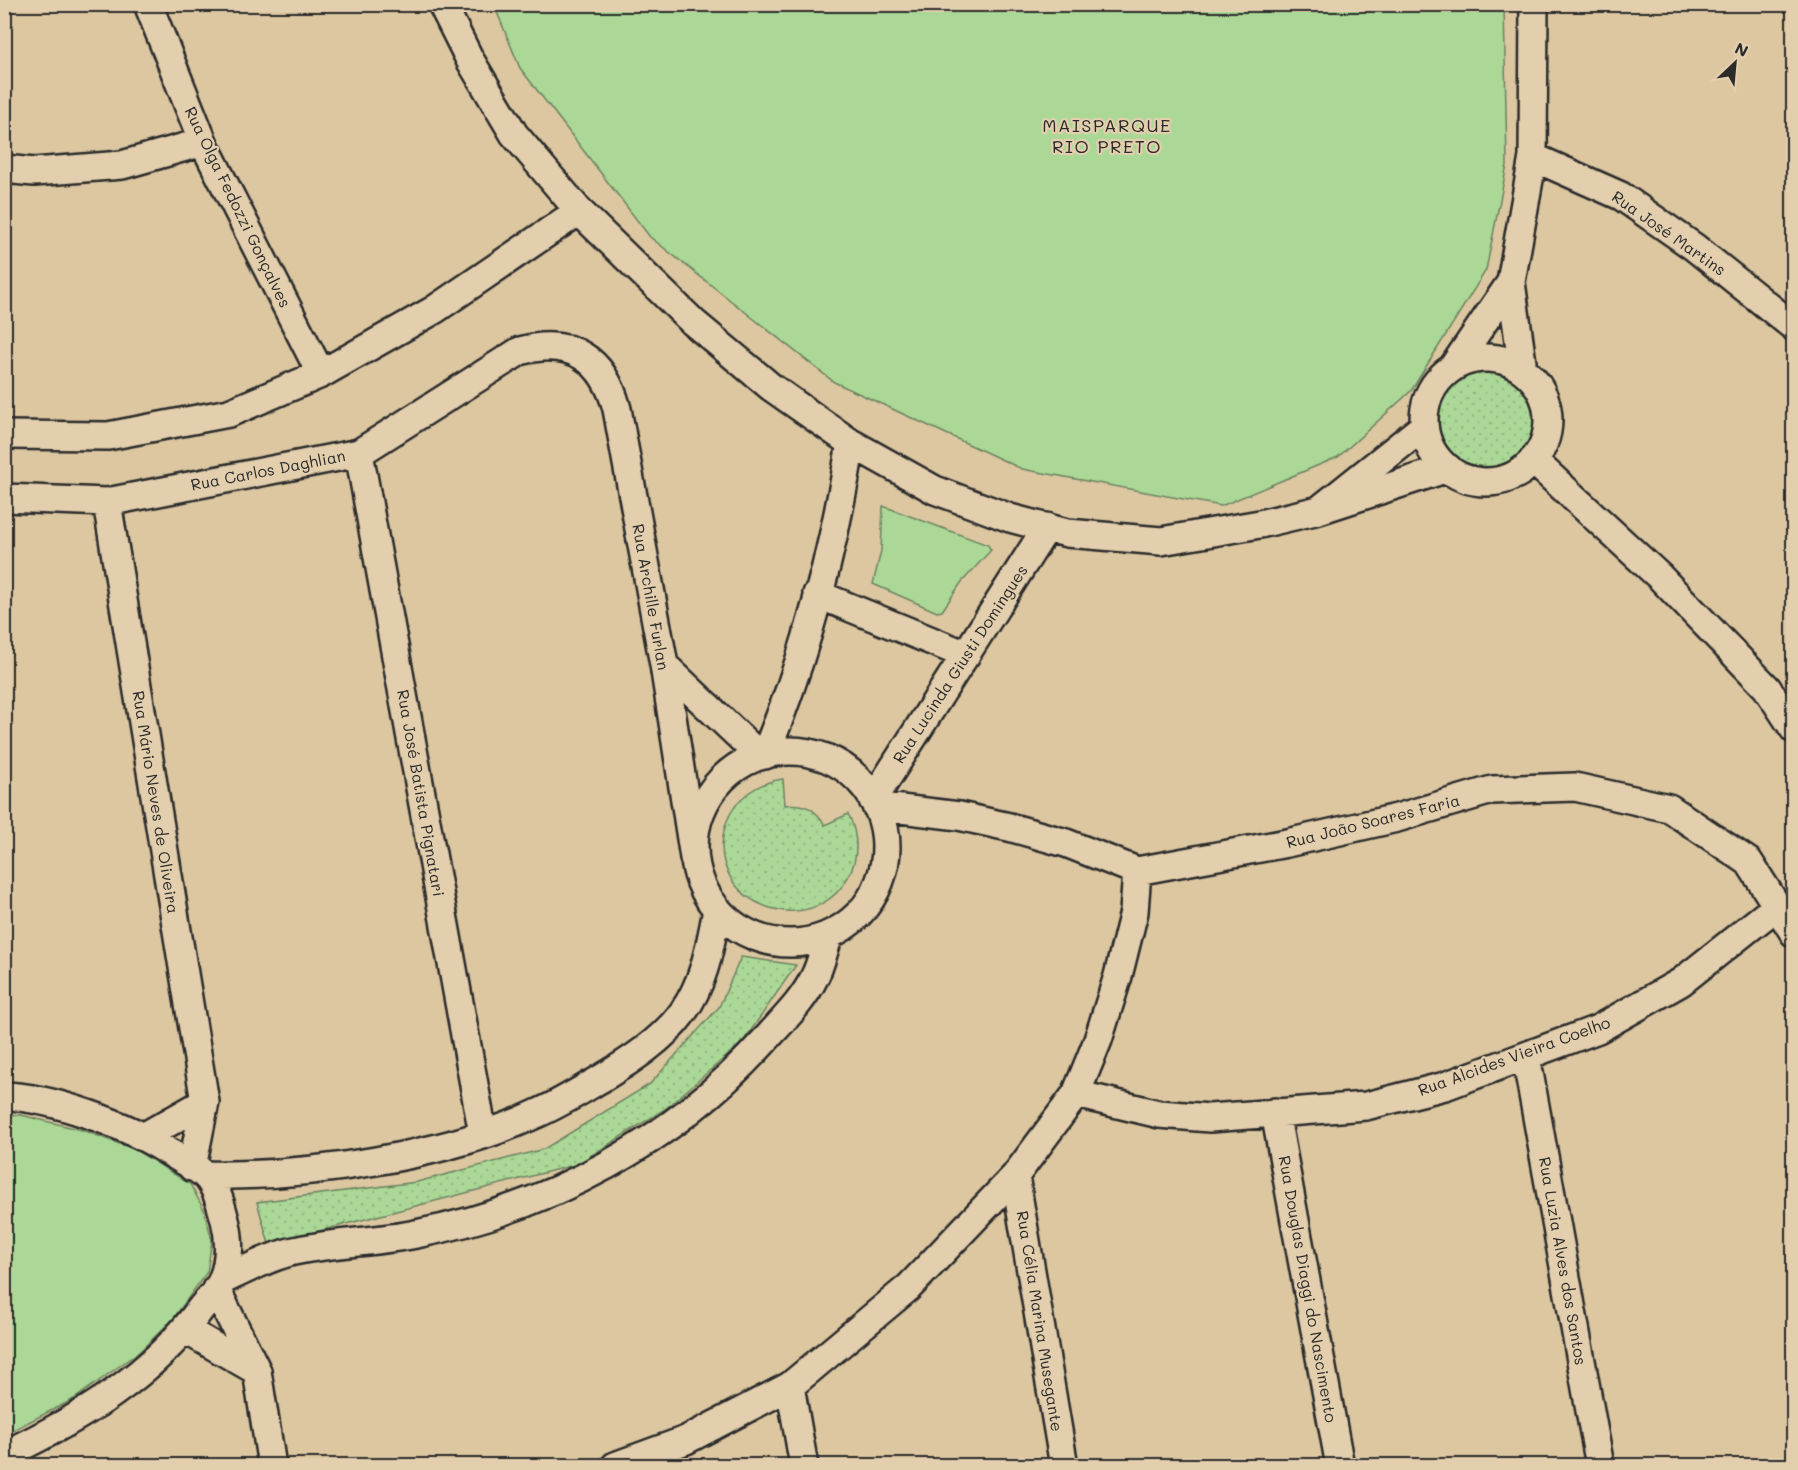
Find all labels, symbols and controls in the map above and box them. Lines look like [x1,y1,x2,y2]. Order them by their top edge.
north arrow [1705,33,1765,93]
text: N [1732,37,1752,61]
street label: Rua Olga Fedozzi Gonçalves [181,103,296,311]
district label: MAISPARQUE RIO PRETO [1042,113,1172,158]
street label: Rua José Martins [1608,185,1730,280]
street label: Rua Carlos Daghlian [189,444,347,495]
street label: Rua Archille Furlan [628,522,675,672]
street label: Rua Lucinda Giusti Domingues [887,560,1032,767]
street label: Rua José Batista Pignatari [393,688,450,898]
street label: Rua Mário Neves de Oliveira [128,689,184,915]
street label: Rua João Soares Faria [1284,789,1462,852]
street label: Rua Alcides Vieira Coelho [1415,1011,1613,1100]
street label: Rua Douglas Diaggi do Nascimento [1275,1154,1342,1424]
street label: Rua Luzia Alves dos Santos [1535,1155,1592,1367]
street label: Rua Célia Marina Musegante [1013,1209,1068,1433]

